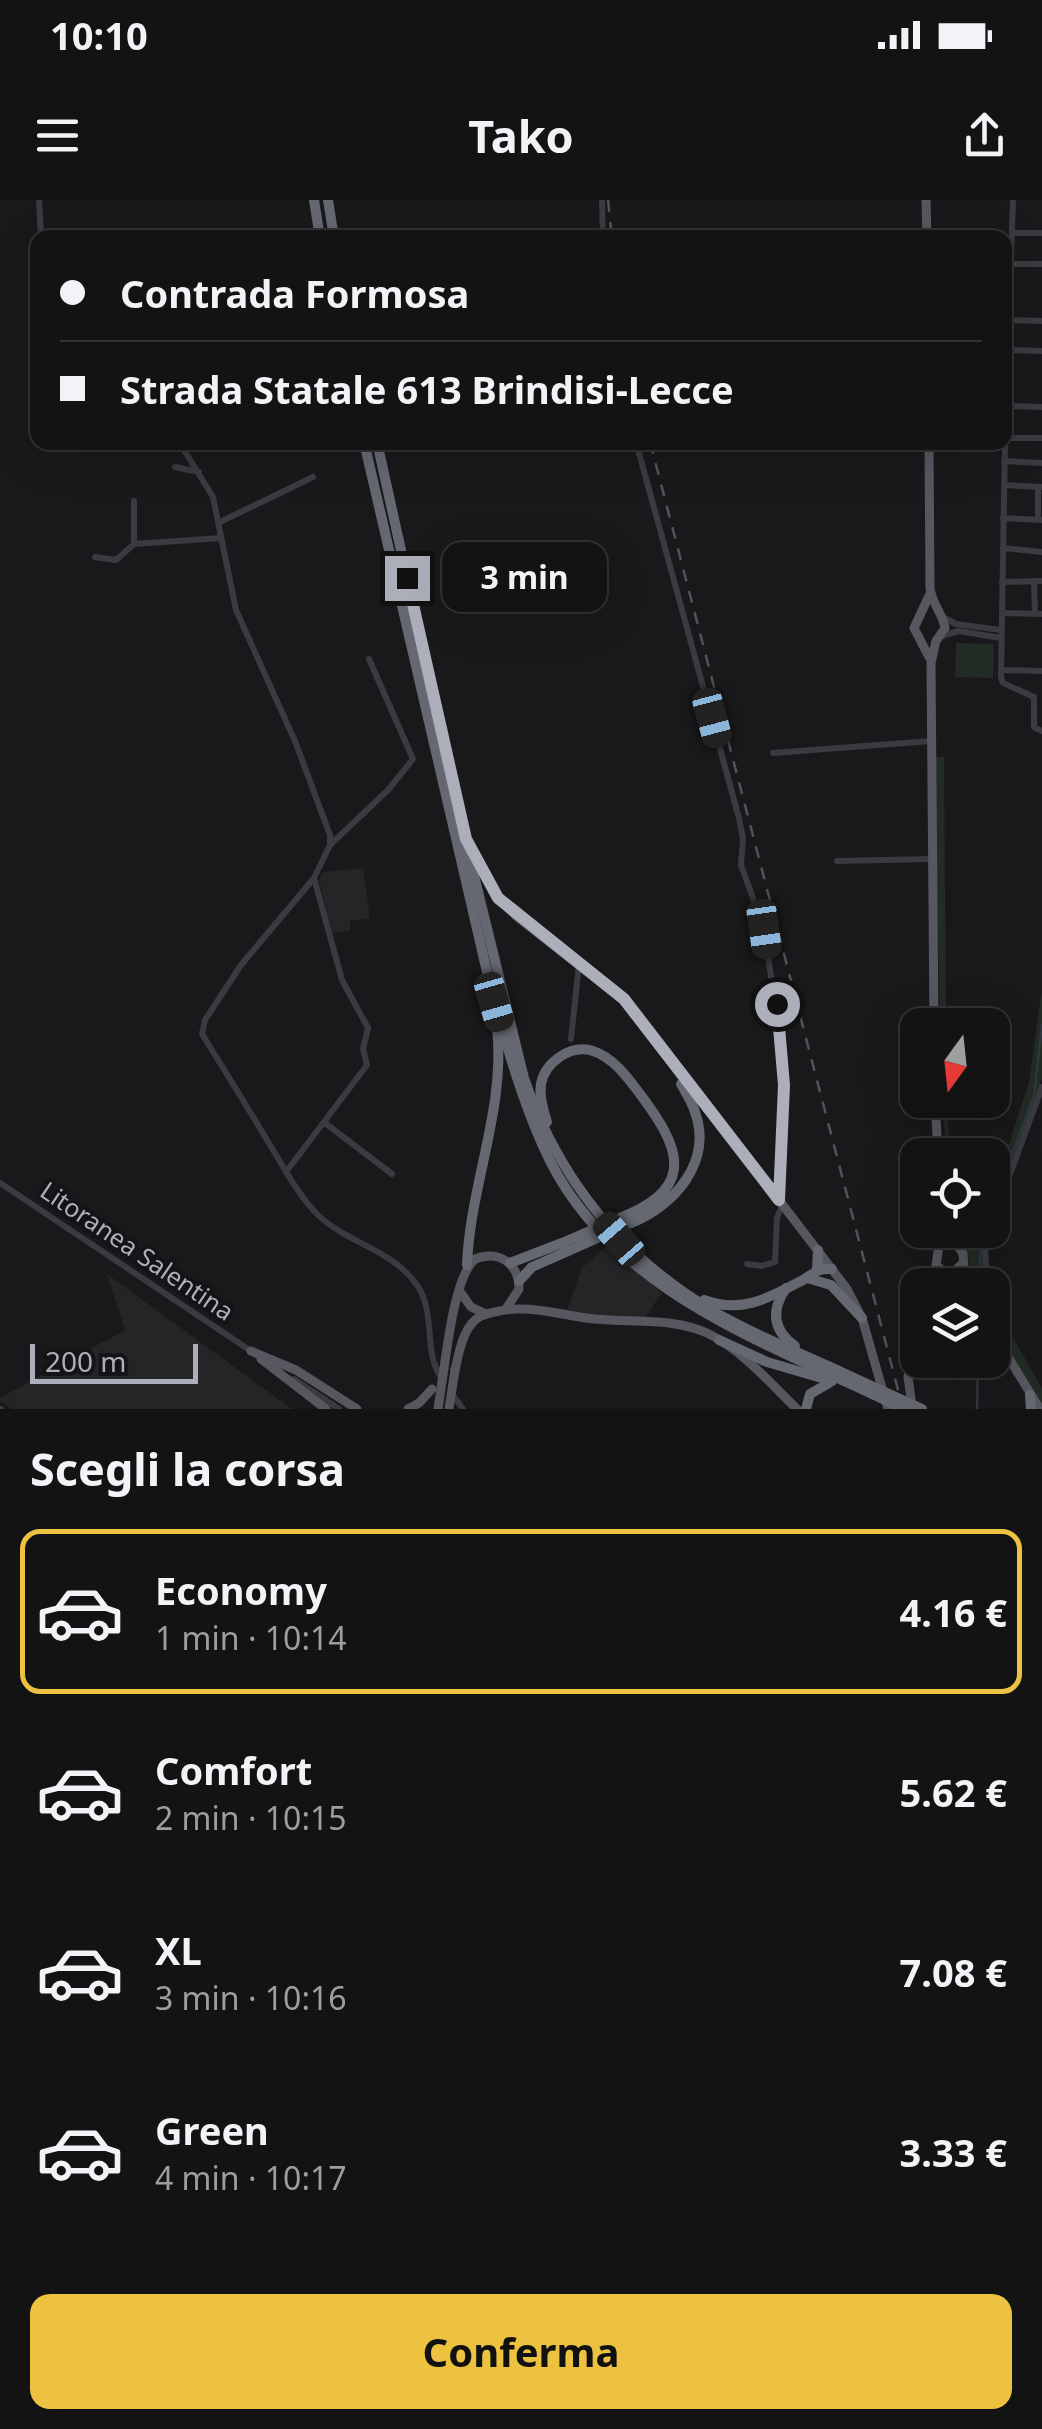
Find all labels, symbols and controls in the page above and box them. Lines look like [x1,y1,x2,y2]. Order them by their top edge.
text: 10:10 [50,9,148,61]
text: Tako [468,105,574,166]
icon: menu [30,108,85,163]
icon: share [957,108,1012,163]
text: Contrada Formosa [120,267,469,319]
text: Strada Statale 613 Brindisi-Lecce [120,363,734,415]
callout: 3 min [442,543,607,613]
text: 3 min [480,555,569,598]
route end [385,556,430,601]
car [690,685,734,751]
car [745,897,783,961]
car [471,969,517,1035]
route start [755,982,800,1027]
north arrow [900,1008,1010,1118]
map controls [900,1008,1010,1378]
button: locate [900,1138,1010,1248]
street label: Litoranea Salentina [34,1173,241,1328]
car [588,1207,650,1271]
button: layers [900,1268,1010,1378]
scale bar [30,1339,198,1384]
text: 200 m [45,1342,127,1380]
text: Scegli la corsa [30,1438,345,1499]
text: Economy [155,1564,327,1616]
icon: car [35,1567,125,1657]
text: 4.16 € [899,1586,1007,1638]
text: 1 min · 10:14 [155,1616,347,1659]
text: Comfort [155,1744,312,1796]
icon: car [35,1747,125,1837]
text: 5.62 € [899,1766,1007,1818]
text: 2 min · 10:15 [155,1796,347,1839]
text: XL [155,1924,202,1976]
icon: car [35,1927,125,2017]
text: 7.08 € [899,1946,1007,1998]
text: 3 min · 10:16 [155,1976,347,2019]
text: Green [155,2104,269,2156]
icon: car [35,2107,125,2197]
text: 3.33 € [899,2126,1007,2178]
text: 4 min · 10:17 [155,2156,347,2199]
button: Conferma [30,2294,1012,2409]

